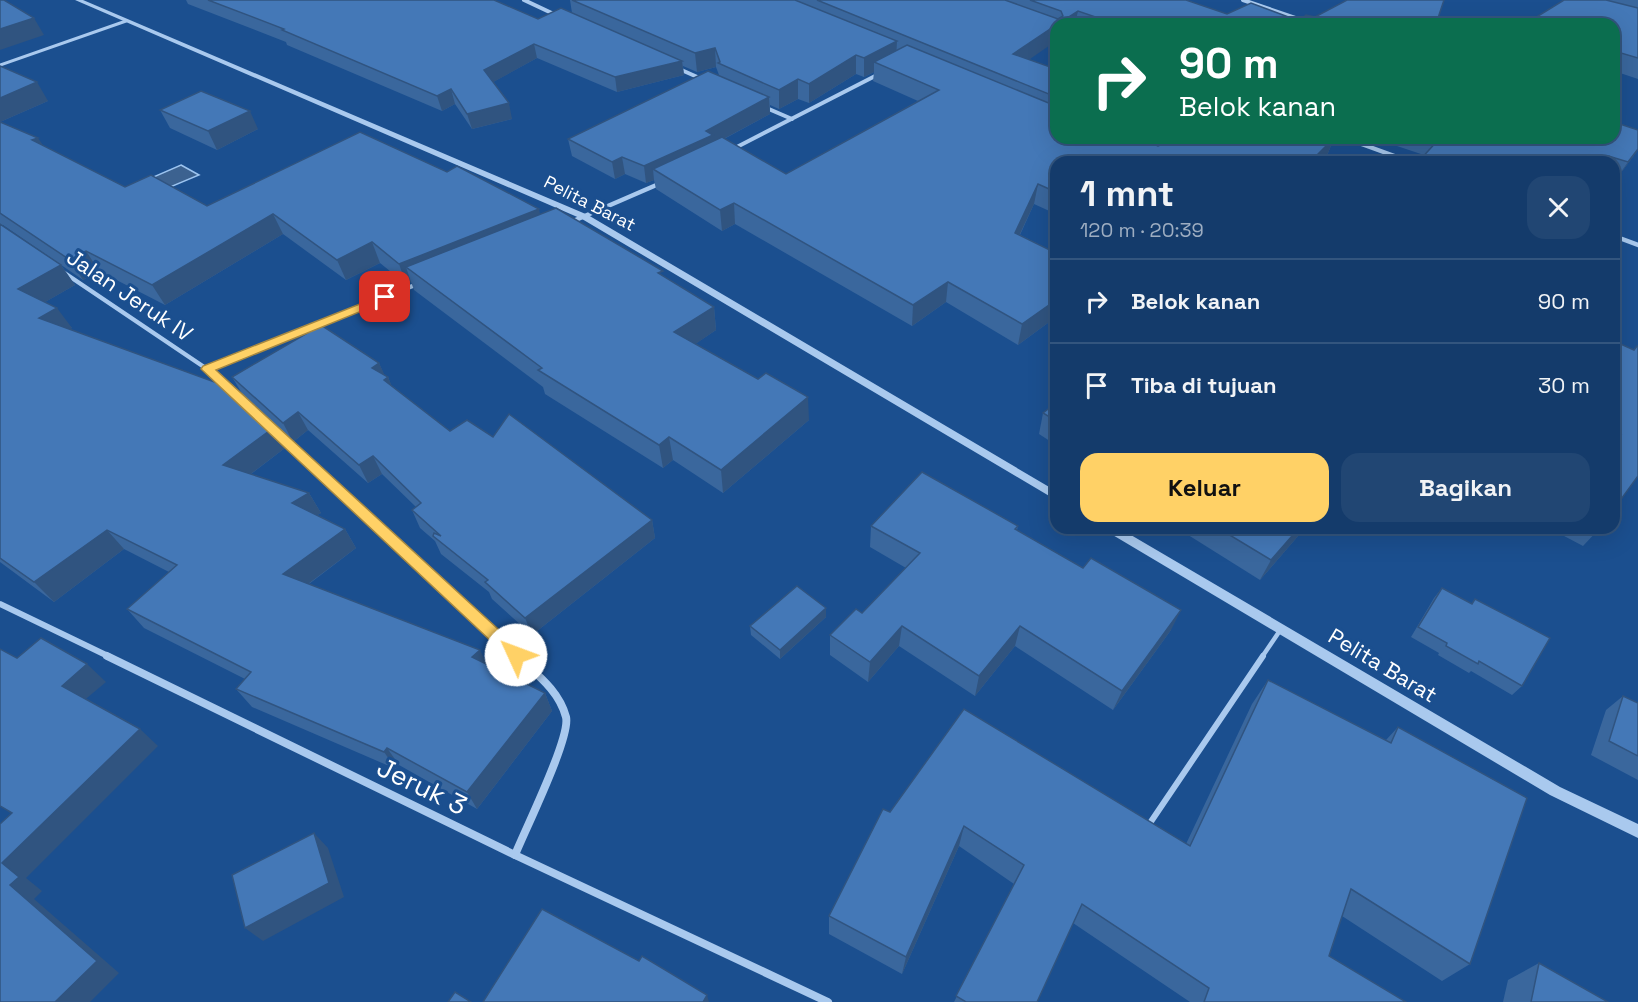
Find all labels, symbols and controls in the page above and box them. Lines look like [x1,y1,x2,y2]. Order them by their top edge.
text: 90 m [1179,37,1279,90]
icon: right [1080,42,1158,120]
text: Belok kanan [1179,89,1336,124]
street label: Pelita Barat [540,170,640,236]
text: 1 mnt [1080,171,1174,217]
button: close [1527,176,1590,239]
text: 120 m · 20:39 [1080,217,1204,243]
street label: Jalan Jeruk IV [62,243,199,348]
pin [359,271,410,322]
icon: arrive [368,280,401,313]
icon: right [1080,285,1113,318]
text: Belok kanan [1131,287,1260,315]
text: 90 m [1538,287,1590,315]
icon: arrive [1080,369,1113,402]
text: Tiba di tujuan [1131,371,1277,399]
text: 30 m [1538,371,1590,399]
button: Keluar [1080,453,1329,522]
button: Bagikan [1341,453,1590,522]
street label: Pelita Barat [1323,622,1443,708]
position arrow [484,623,548,687]
street label: Jeruk 3 [371,749,473,823]

